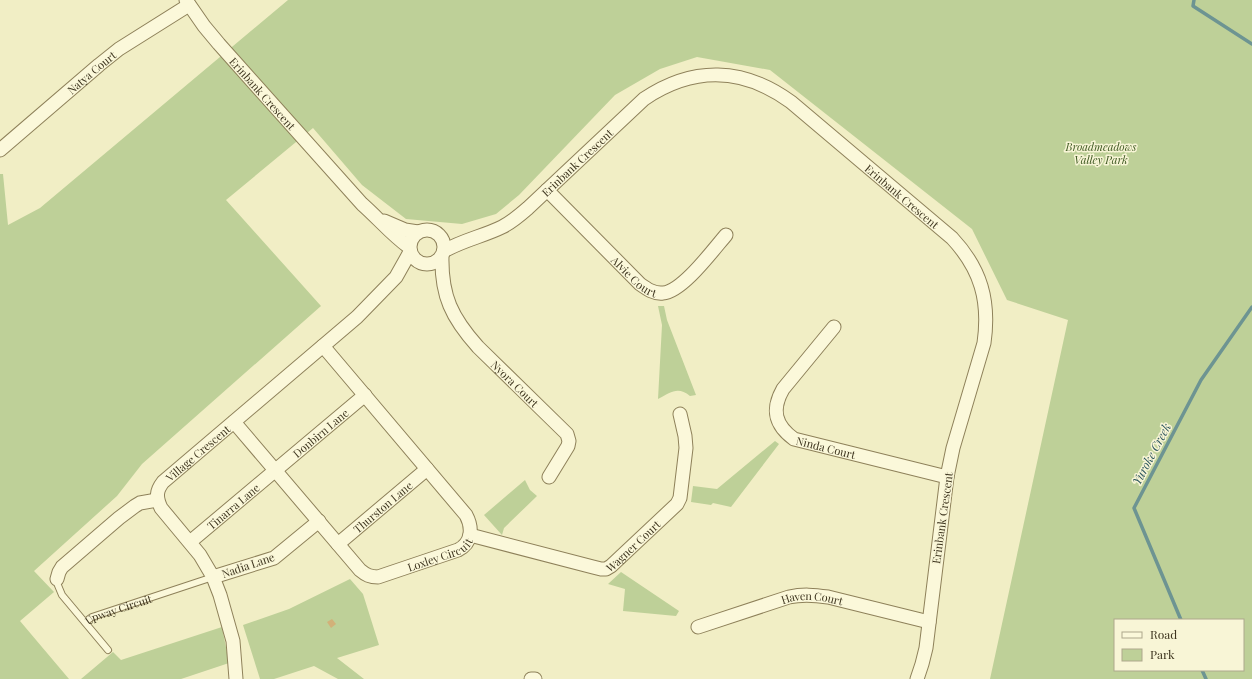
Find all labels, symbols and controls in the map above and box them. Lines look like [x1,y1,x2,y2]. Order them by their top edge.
street label: Natya Court [64,47,119,97]
street label: Erinbank Crescent [227,54,299,133]
street label: Erinbank Crescent [538,125,616,199]
park label: Broadmeadows Valley Park [1065,139,1137,167]
street label: Erinbank Crescent [862,160,943,232]
street label: Alvie Court [608,252,659,300]
street label: Nyora Court [488,357,542,410]
street label: Donbirn Lane [289,405,351,460]
water label: Yuroke Creek [1128,420,1174,488]
street label: Village Crescent [161,421,233,485]
street label: Ninda Court [795,432,857,462]
street label: Erinbank Crescent [928,471,956,565]
street label: Thurston Lane [350,477,415,536]
street label: Tinarra Lane [203,479,263,532]
street label: Wagner Court [602,516,663,575]
street label: Loxley Circuit [405,535,476,574]
street label: Nadia Lane [220,549,277,581]
street label: Haven Court [779,588,845,608]
street label: Upway Circuit [81,590,154,627]
legend [1114,619,1244,671]
text: Road [1150,626,1177,642]
text: Park [1150,646,1175,662]

